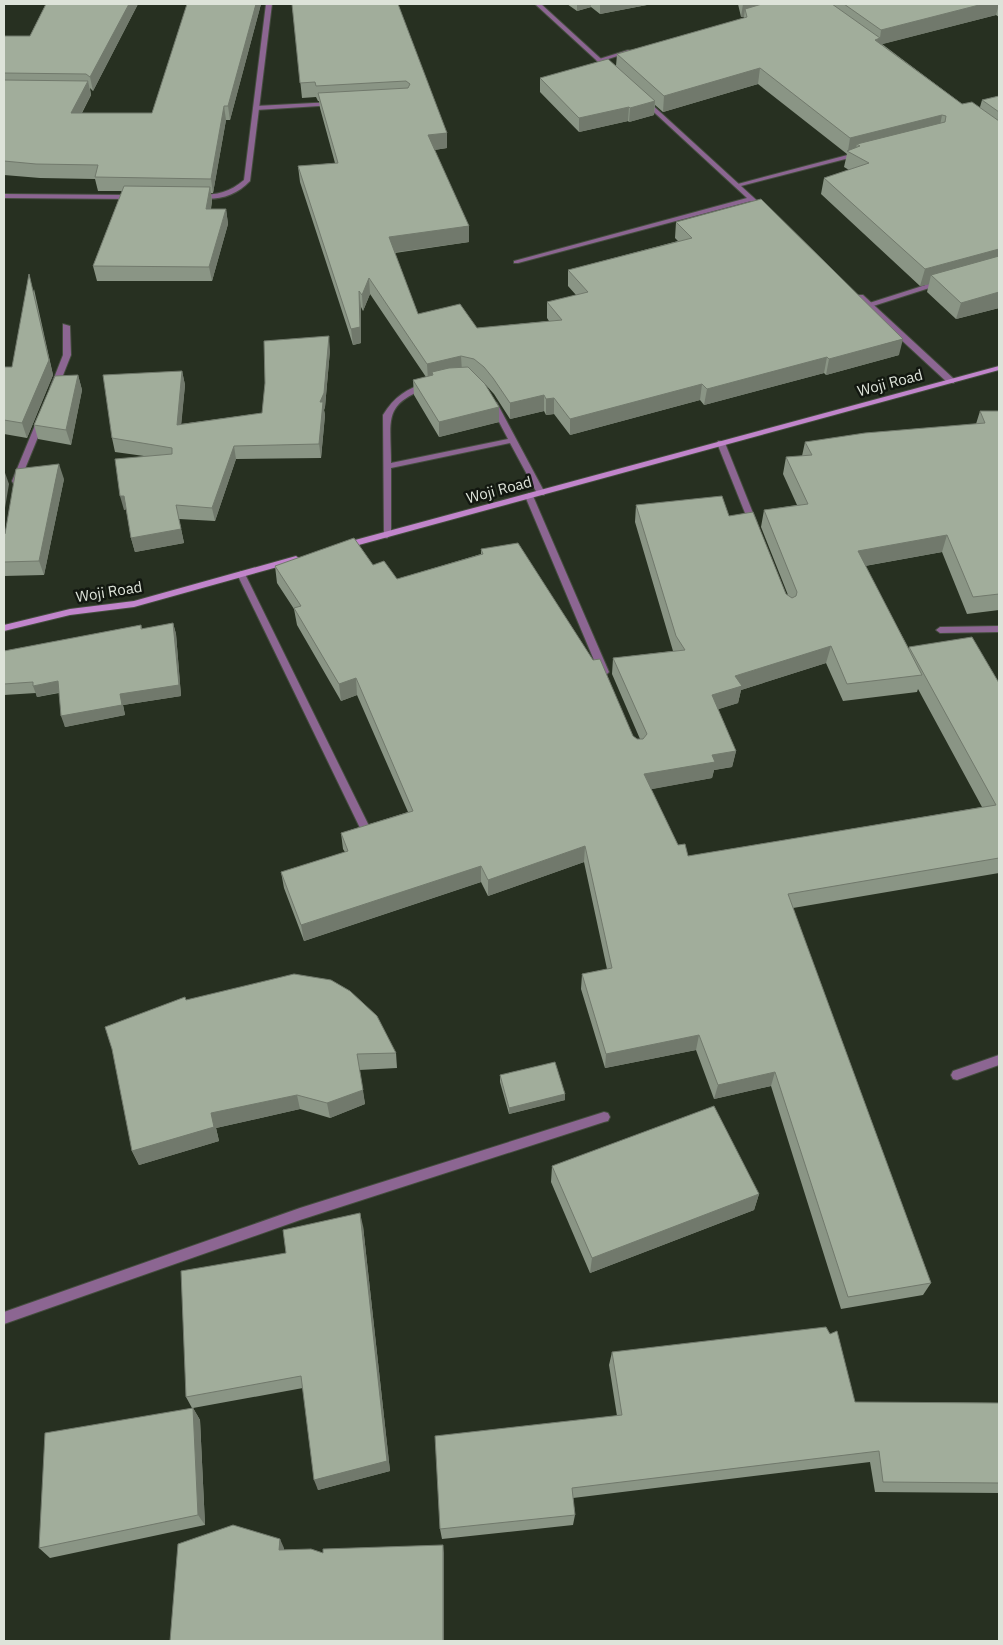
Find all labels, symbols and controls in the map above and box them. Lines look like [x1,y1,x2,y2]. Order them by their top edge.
street label: Woji Road [855,365,925,400]
street label: Woji Road [464,472,534,507]
street label: Woji Road [74,577,144,606]

